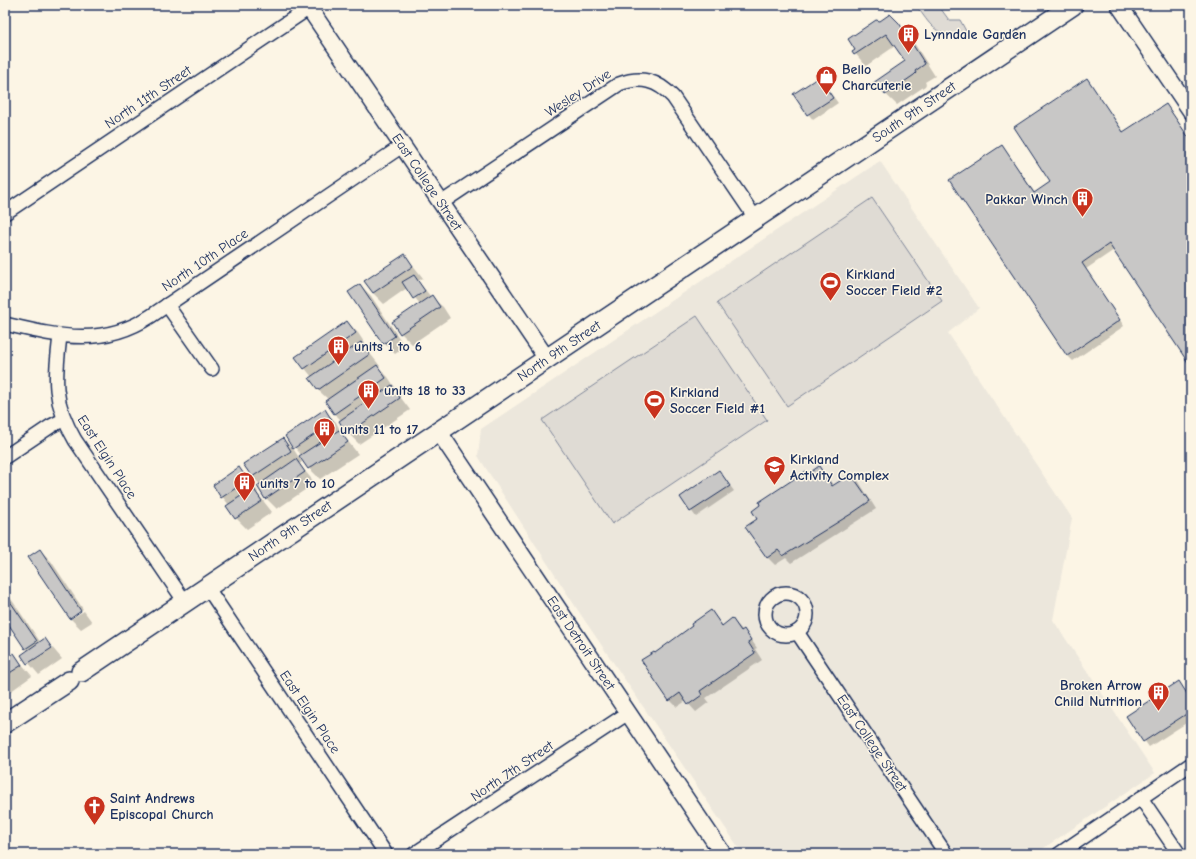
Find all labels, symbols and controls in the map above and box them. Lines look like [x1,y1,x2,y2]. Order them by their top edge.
building icon: Lynndale Garden [896,21,922,54]
place label: Lynndale Garden [924,26,1026,43]
street label: North 11th Street [102,61,195,132]
place label: Bello Charcuterie [842,61,911,94]
shop icon: Bello Charcuterie [813,64,839,97]
street label: Wesley Drive [542,65,614,121]
street label: South 9th Street [869,77,960,146]
street label: East College Street [388,130,466,235]
building icon: Pakkar Winch [1070,186,1096,219]
place label: Pakkar Winch [985,191,1068,208]
street label: North 10th Place [159,225,251,295]
place label: Kirkland Soccer Field #2 [846,266,943,299]
sports icon: Kirkland Soccer Field #2 [817,269,843,302]
street label: North 9th Street [514,316,605,385]
building icon: units 1 to 6 [326,333,352,366]
place label: units 1 to 6 [354,338,422,355]
building icon: units 18 to 33 [356,377,382,410]
place label: units 18 to 33 [384,382,466,399]
place label: Kirkland Soccer Field #1 [670,384,765,417]
sports icon: Kirkland Soccer Field #1 [641,387,667,420]
street label: East Elgin Place [74,412,140,502]
building icon: units 11 to 17 [311,416,337,449]
place label: units 11 to 17 [340,421,419,438]
place label: Kirkland Activity Complex [790,451,889,484]
school or university icon: Kirkland Activity Complex [761,454,787,487]
building icon: units 7 to 10 [231,470,257,503]
place label: units 7 to 10 [260,475,335,492]
street label: North 9th Street [245,496,336,565]
street label: East Detroit Street [543,593,619,694]
street label: East Elgin Place [276,667,344,757]
place label: Broken Arrow Child Nutrition [1054,677,1142,710]
building icon: Broken Arrow Child Nutrition [1145,680,1171,713]
street label: East College Street [833,691,911,796]
street label: North 7th Street [467,736,557,805]
place label: Saint Andrews Episcopal Church [110,790,214,823]
church icon: Saint Andrews Episcopal Church [81,793,107,826]

